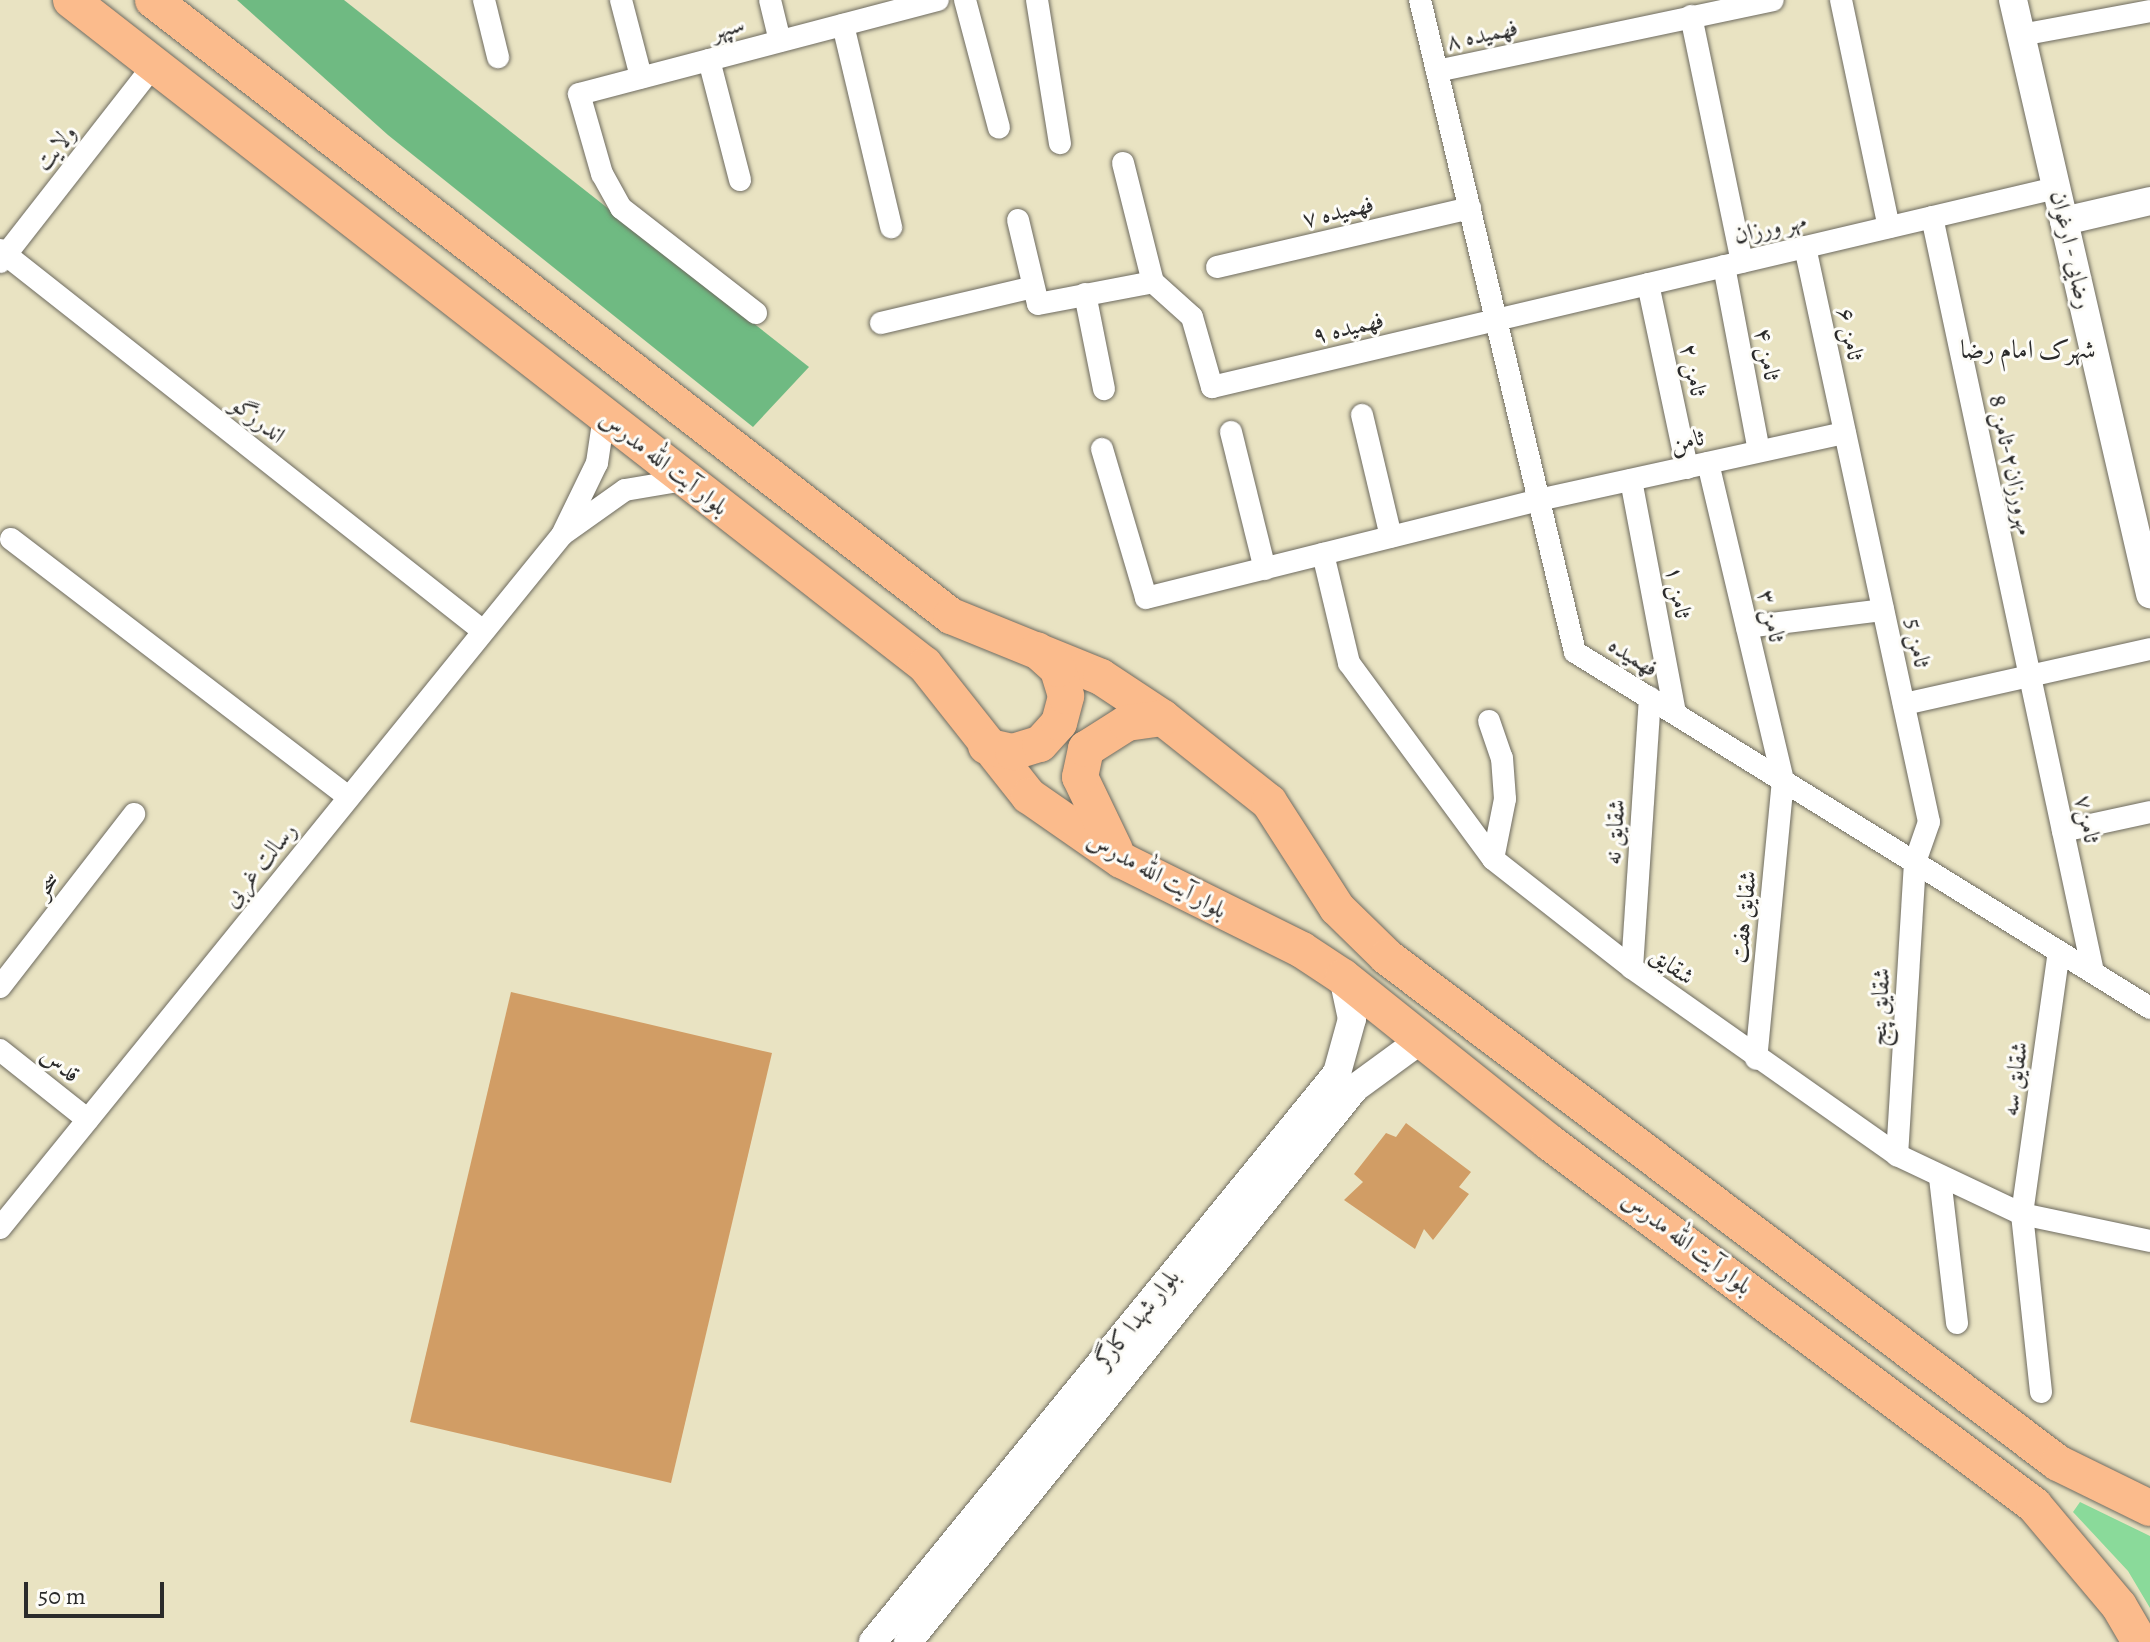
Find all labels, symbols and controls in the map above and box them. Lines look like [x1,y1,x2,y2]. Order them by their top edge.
street label: سپهر [708,10,748,46]
street label: فهمیده ۸ [1444,13,1520,57]
street label: ولایت [29,119,83,177]
street label: رضایی - ارغوان [2043,188,2099,312]
street label: فهمیده ۷ [1300,190,1376,234]
street label: مهر ورزان [1731,206,1809,250]
street label: ثامن ۶ [1830,305,1870,363]
street label: فهمیده ۹ [1310,306,1386,350]
street label: ثامن ۴ [1748,325,1786,383]
district label: شهرک امام رضا [1960,334,2096,366]
street label: ثامن ۲ [1673,341,1713,399]
street label: اندرزگو [225,390,291,450]
street label: مهرورزان۲-ثامن 8 [1982,392,2040,538]
street label: بلوار آیت الله مدرس [594,404,734,522]
street label: ثامن [1667,423,1707,459]
street label: ثامن ۱ [1659,563,1697,621]
street label: ثامن ۳ [1751,587,1791,645]
street label: ثامن 5 [1898,616,1936,670]
street label: فهمیده [1603,631,1663,683]
street label: ثامن۷ [2068,792,2106,846]
street label: شقایق نه [1598,798,1632,866]
street label: رسالت غربی [217,817,303,913]
street label: بلوار آیت الله مدرس [1082,825,1232,925]
street label: سحر [28,866,66,904]
street label: شقایق هفت [1725,869,1763,965]
street label: شقایق [1644,940,1700,992]
street label: شقایق پنج [1864,967,1896,1047]
street label: شقایق سه [1996,1040,2034,1118]
street label: قدس [35,1041,85,1089]
street label: بلوار آیت الله مدرس [1616,1185,1758,1301]
street label: بلوار شهدا کارگر [1088,1263,1186,1375]
scale bar [28,1566,168,1616]
text: 50 m [38,1580,86,1612]

